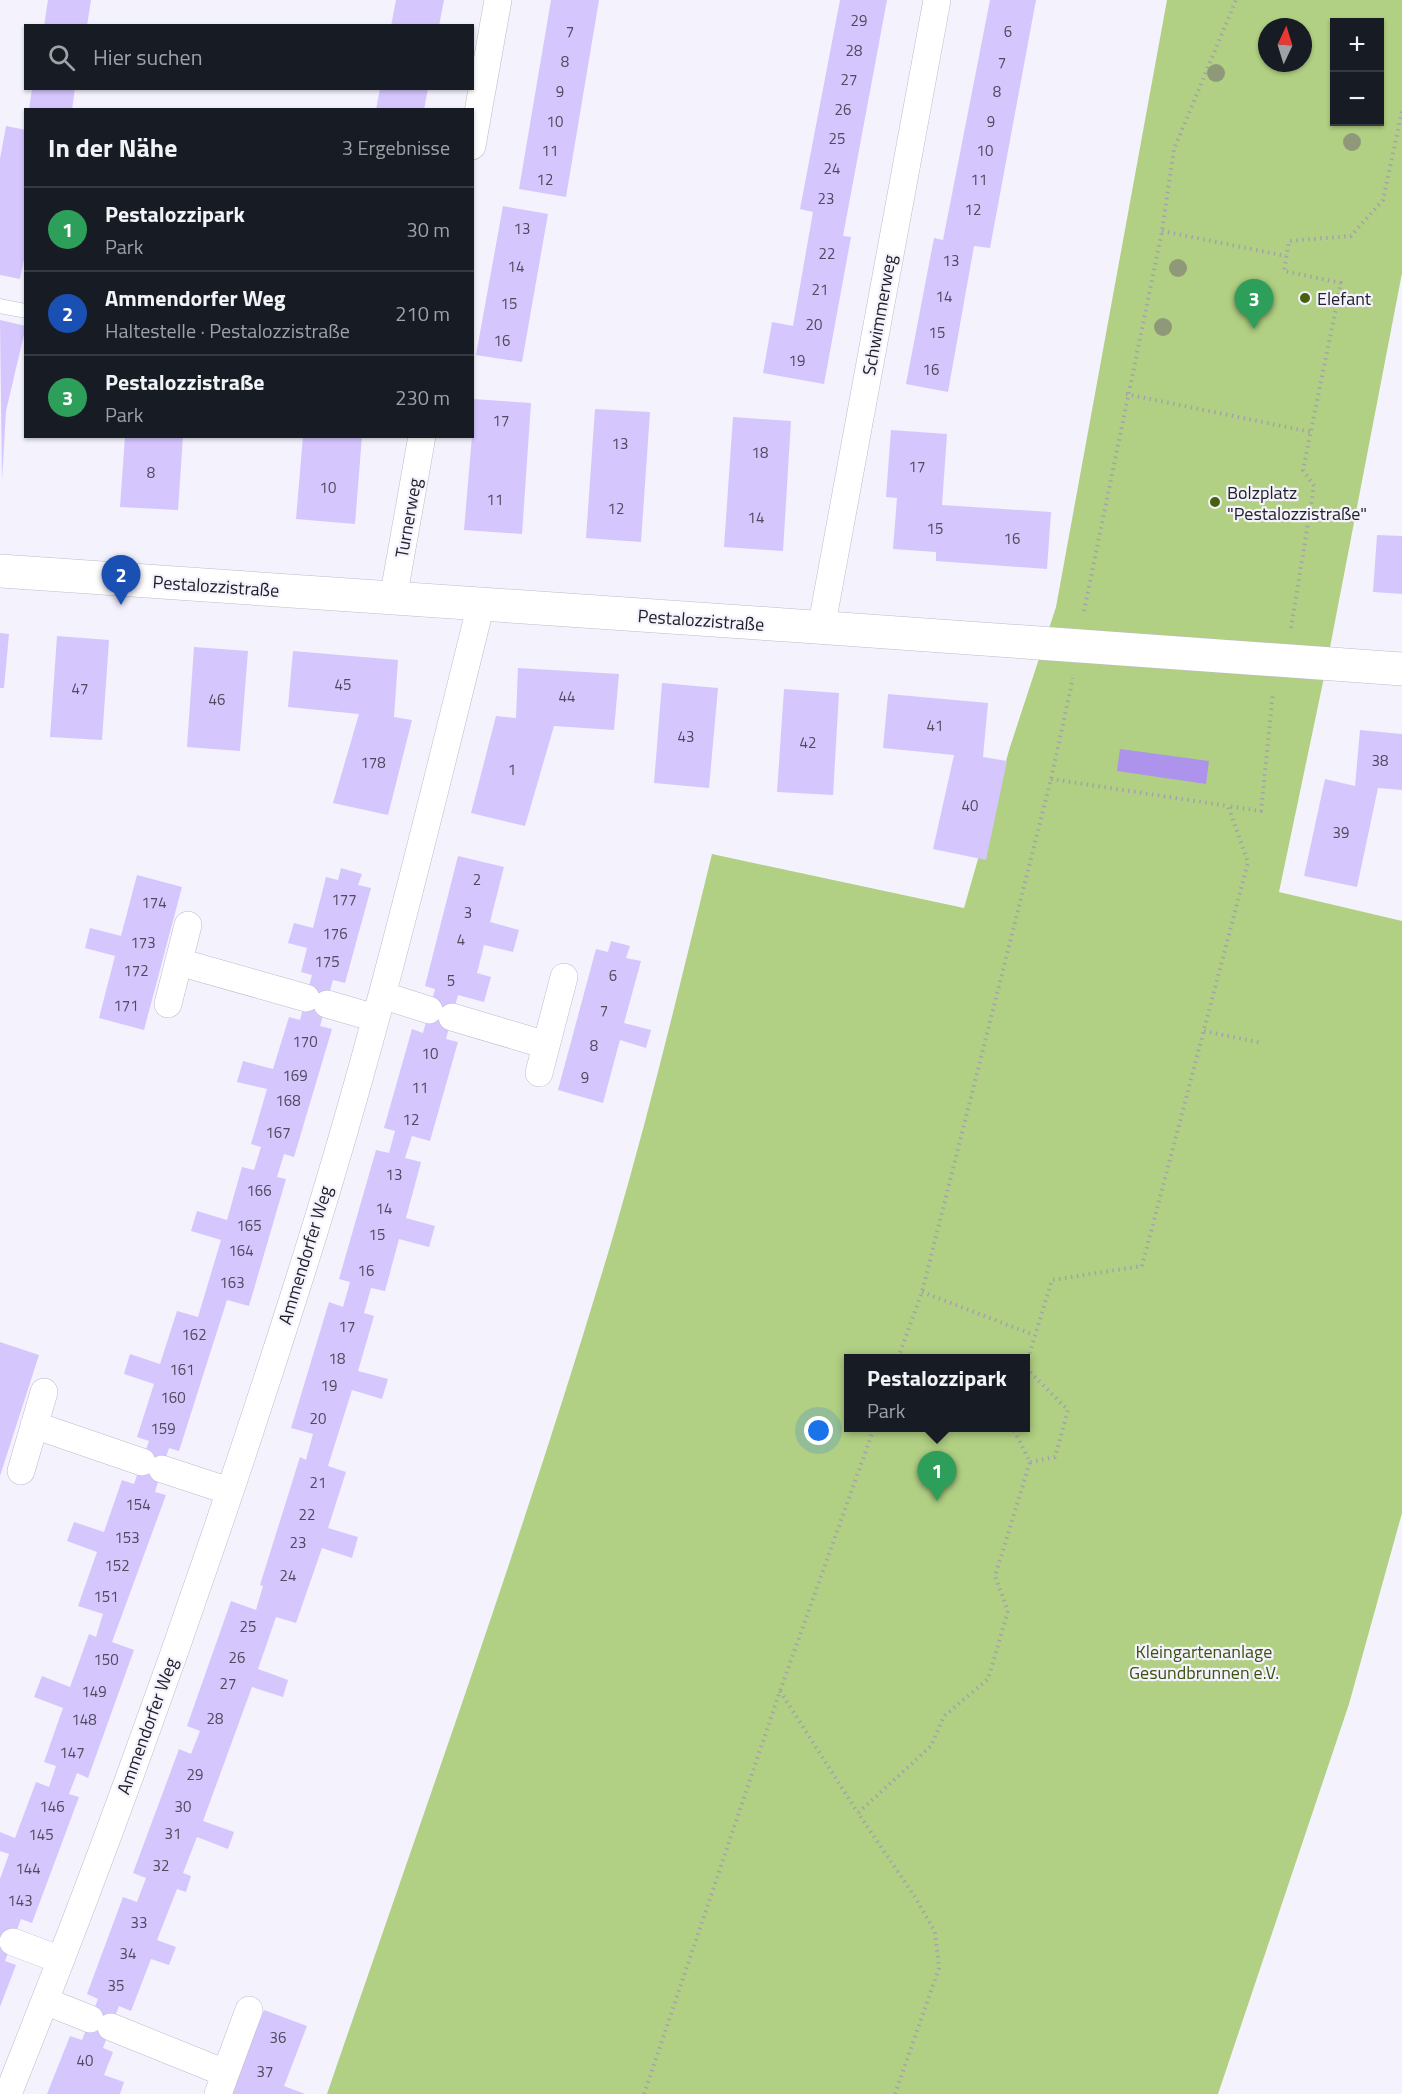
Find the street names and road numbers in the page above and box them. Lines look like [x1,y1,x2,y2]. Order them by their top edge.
street label: Schwimmerweg [855,252,903,378]
street label: Turnerweg [388,476,428,560]
street label: Pestalozzistraße [152,568,280,604]
street label: Pestalozzistraße [637,602,765,638]
street label: Ammendorfer Weg [271,1182,339,1328]
street label: Ammendorfer Weg [110,1654,184,1798]

